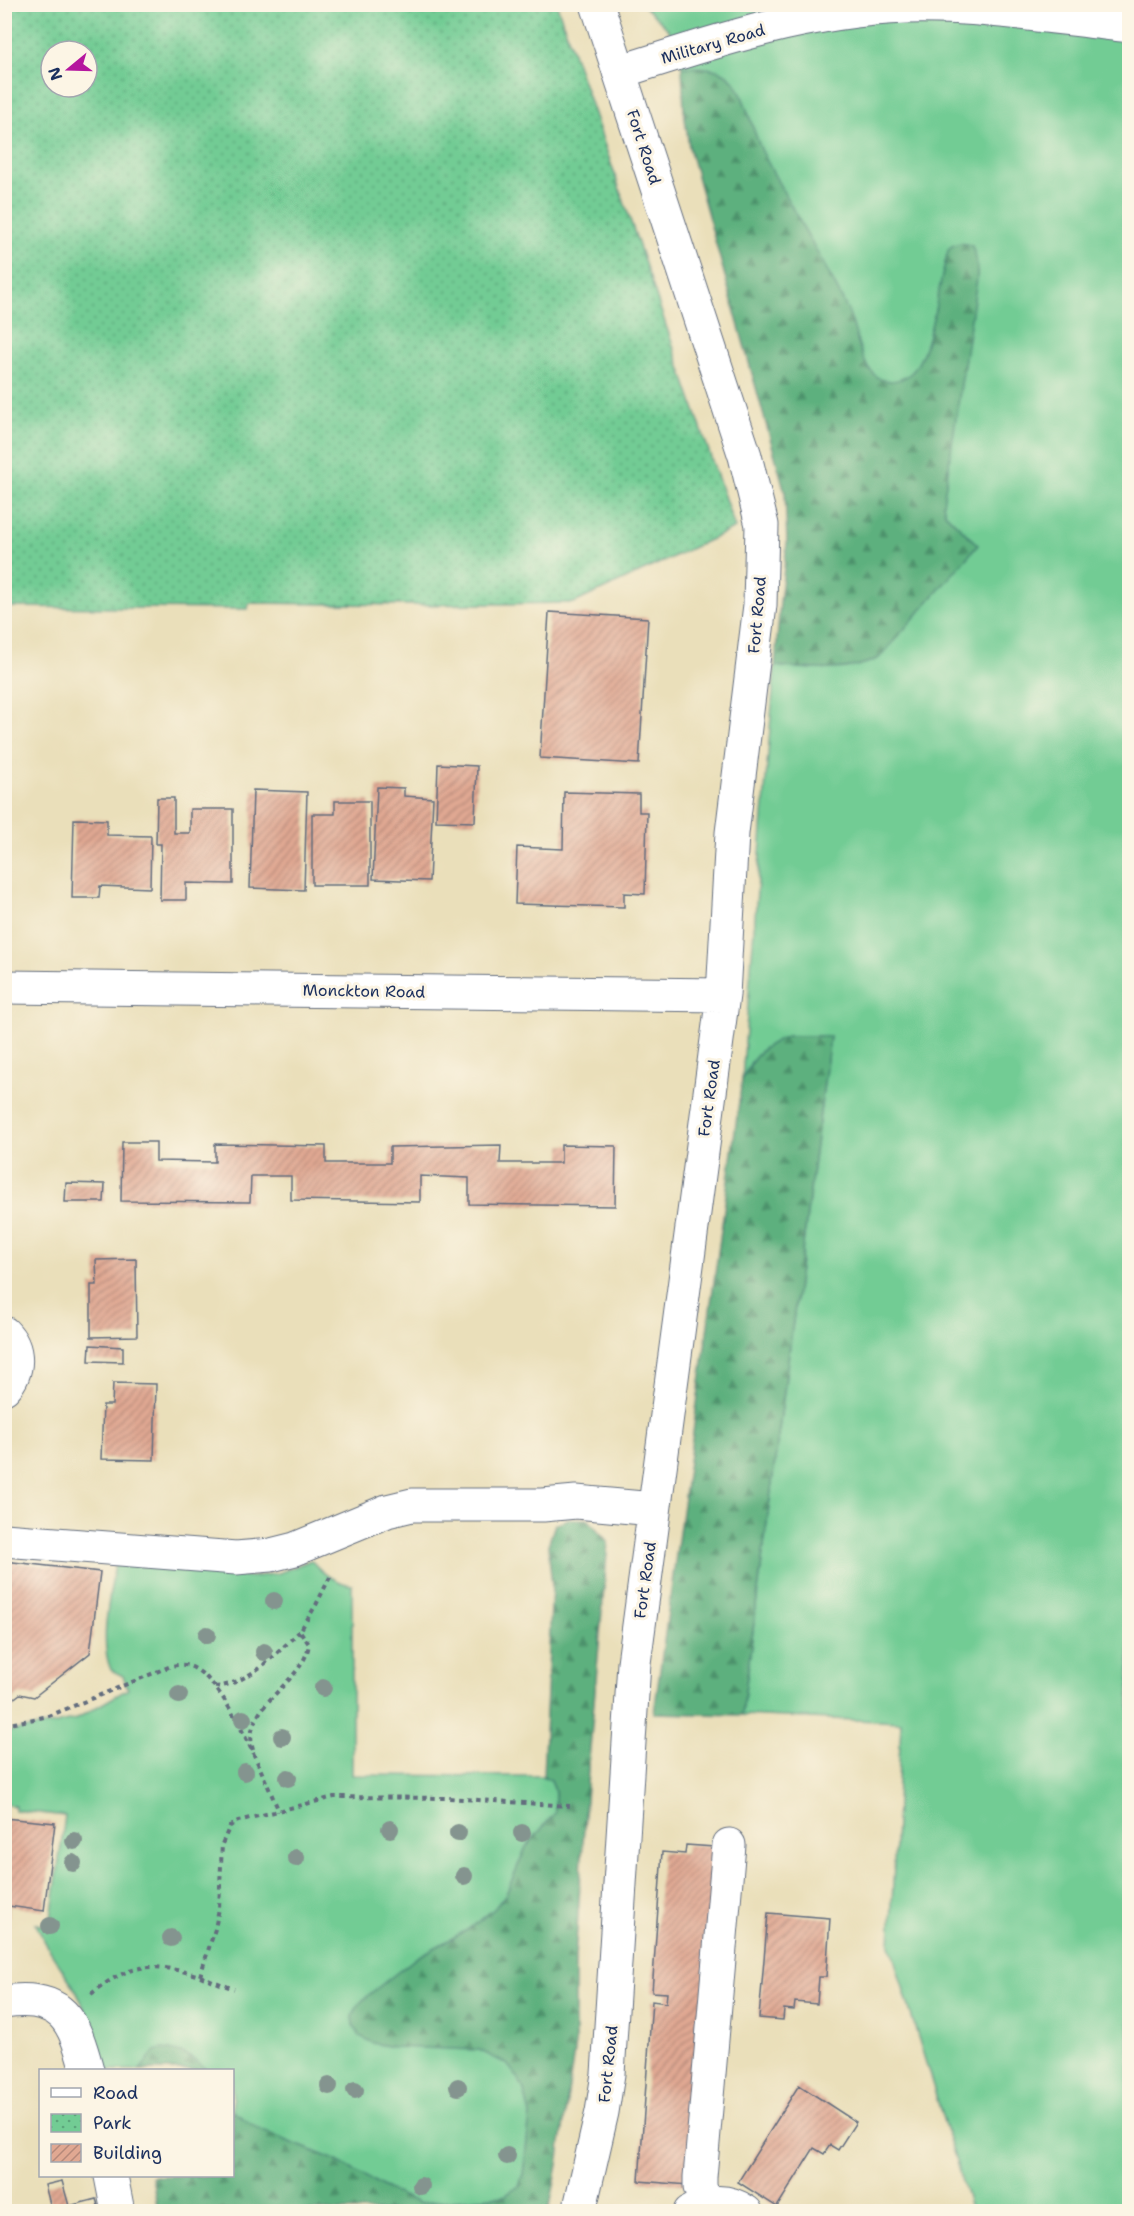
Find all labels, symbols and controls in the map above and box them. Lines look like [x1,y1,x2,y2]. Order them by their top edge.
street label: Military Road [659,19,767,69]
north arrow [39,39,99,99]
text: N [43,64,67,83]
street label: Fort Road [622,107,666,187]
street label: Fort Road [743,575,771,655]
street label: Monckton Road [302,979,426,1003]
street label: Fort Road [693,1058,725,1138]
street label: Fort Road [629,1540,661,1620]
street label: Fort Road [594,2024,622,2104]
legend [39,2069,234,2177]
text: Road [93,2081,138,2105]
text: Park [93,2111,132,2135]
text: Building [93,2141,162,2165]

